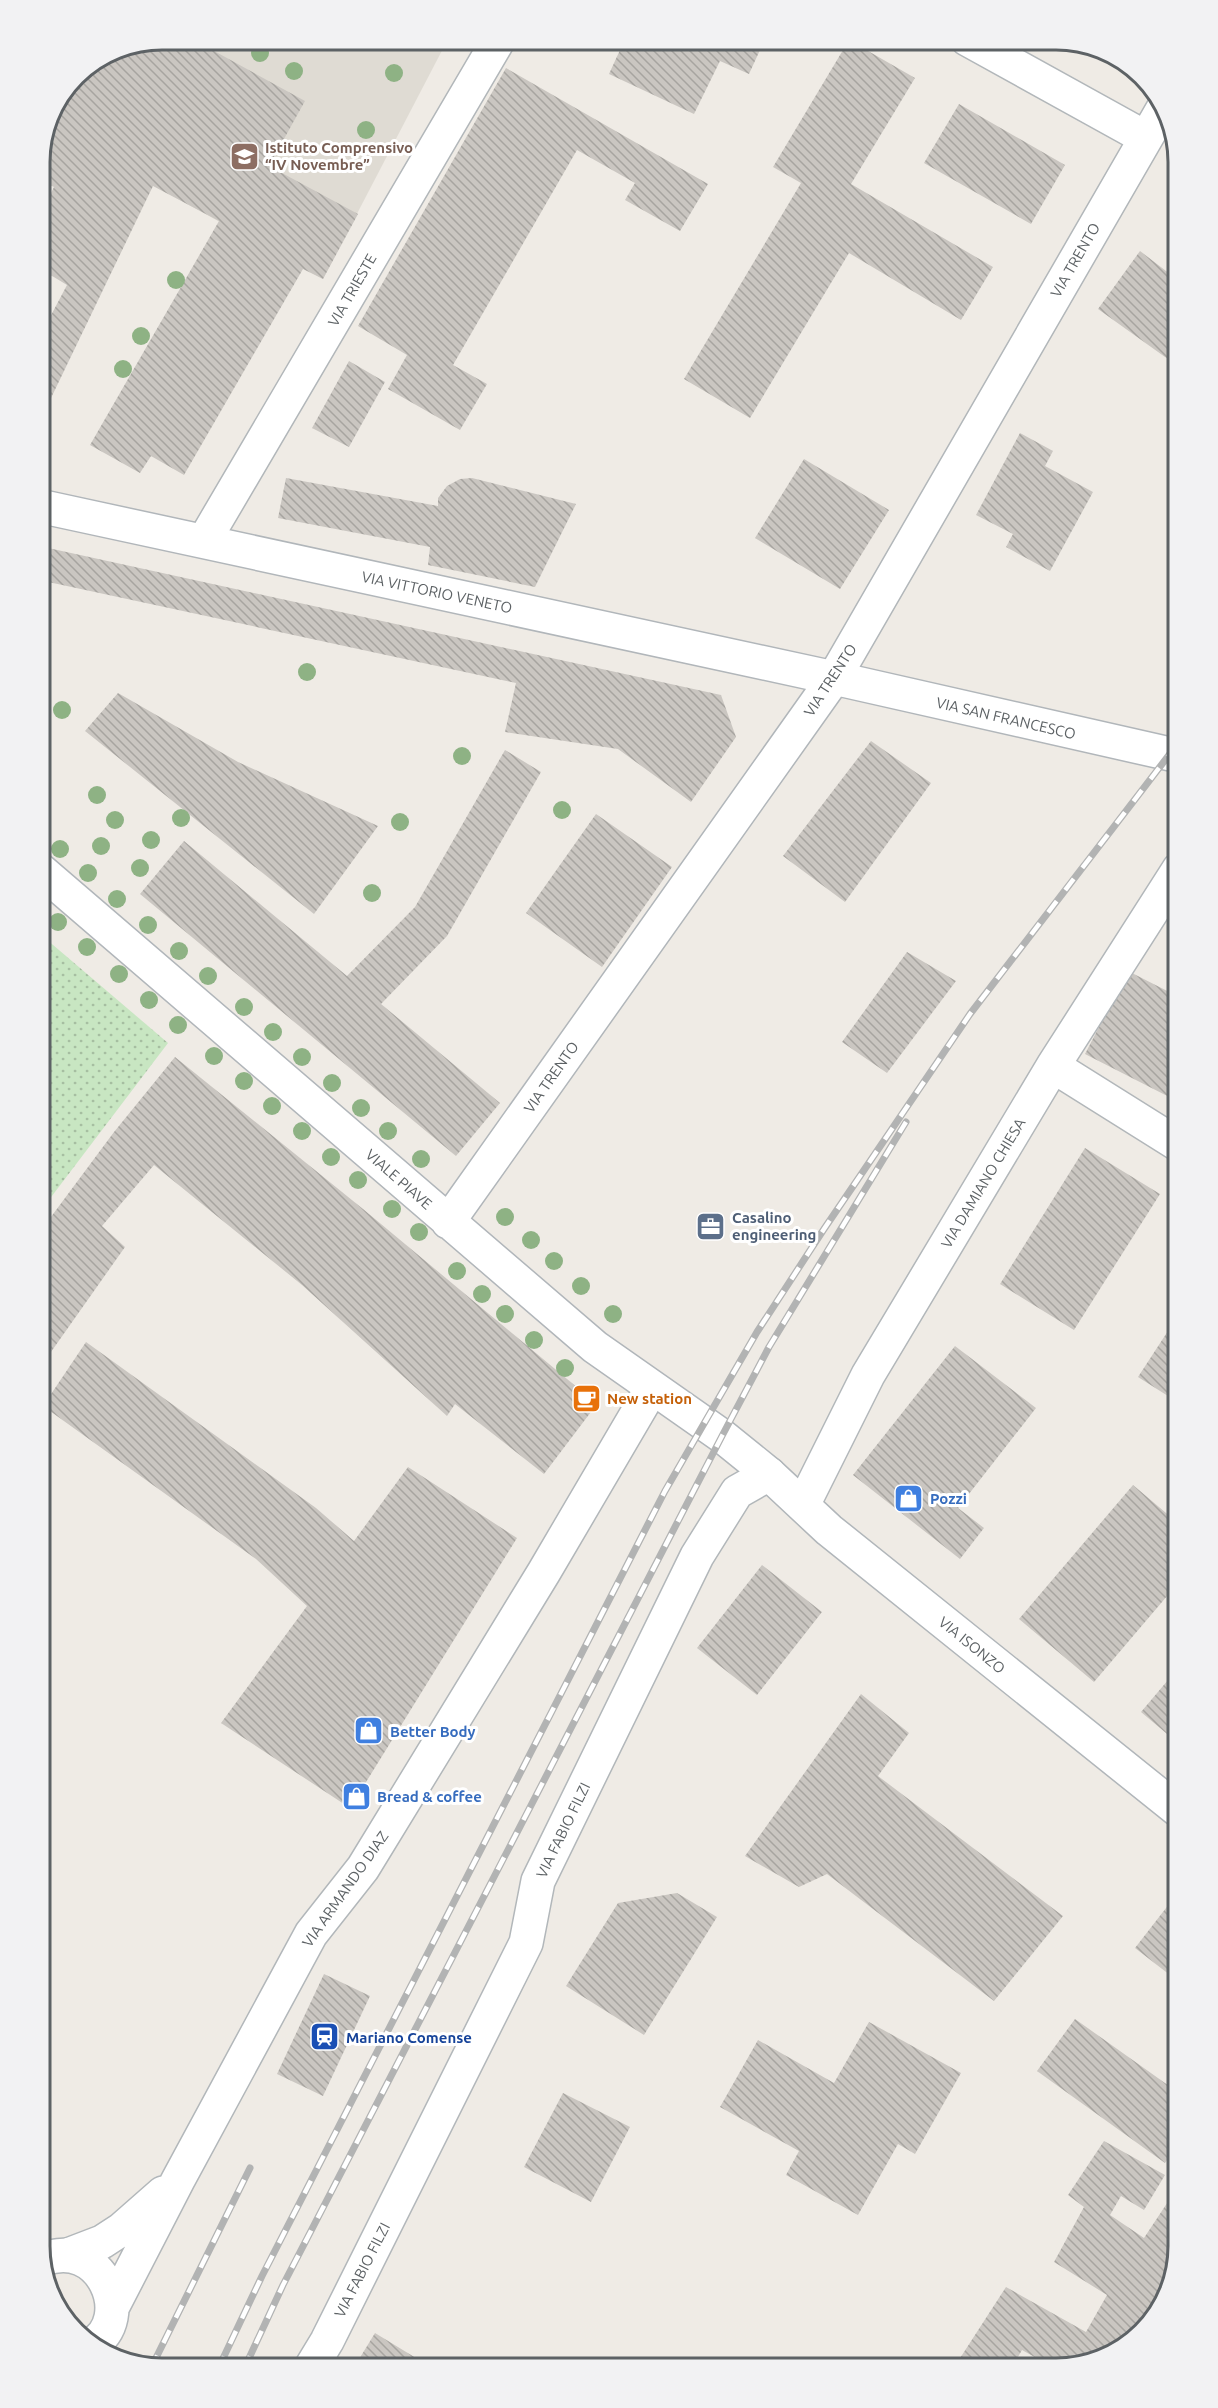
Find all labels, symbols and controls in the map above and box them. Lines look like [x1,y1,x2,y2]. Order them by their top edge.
place label: Istituto Comprensivo “IV Novembre” [265,139,413,173]
school or university icon: Istituto Comprensivo “IV Novembre” [228,140,260,172]
street label: VIA TRENTO [1047,220,1103,300]
street label: VIA TRIESTE [324,251,380,329]
street label: VIA VITTORIO VENETO [360,568,514,616]
street label: VIA TRENTO [800,641,860,719]
street label: VIA SAN FRANCESCO [935,694,1077,742]
street label: VIA TRENTO [520,1038,582,1116]
street label: VIA DAMIANO CHIESA [937,1115,1029,1251]
street label: VIALE PIAVE [362,1146,436,1212]
place label: Casalino engineering [732,1209,816,1243]
office icon: Casalino engineering [695,1210,727,1242]
cafe icon: New station [570,1382,602,1414]
place label: New station [607,1390,692,1407]
shop icon: Pozzi [893,1482,925,1514]
place label: Pozzi [930,1490,967,1507]
street label: VIA ISONZO [935,1613,1009,1677]
shop icon: Better Body [353,1715,385,1747]
place label: Better Body [390,1723,476,1740]
shop icon: Bread & coffee [340,1780,372,1812]
street label: VIA FABIO FILZI [533,1780,593,1880]
place label: Bread & coffee [377,1788,482,1805]
street label: VIA ARMANDO DIAZ [299,1828,391,1950]
station icon: Mariano Comense [309,2021,341,2053]
place label: Mariano Comense [346,2029,472,2046]
street label: VIA FABIO FILZI [331,2220,393,2320]

